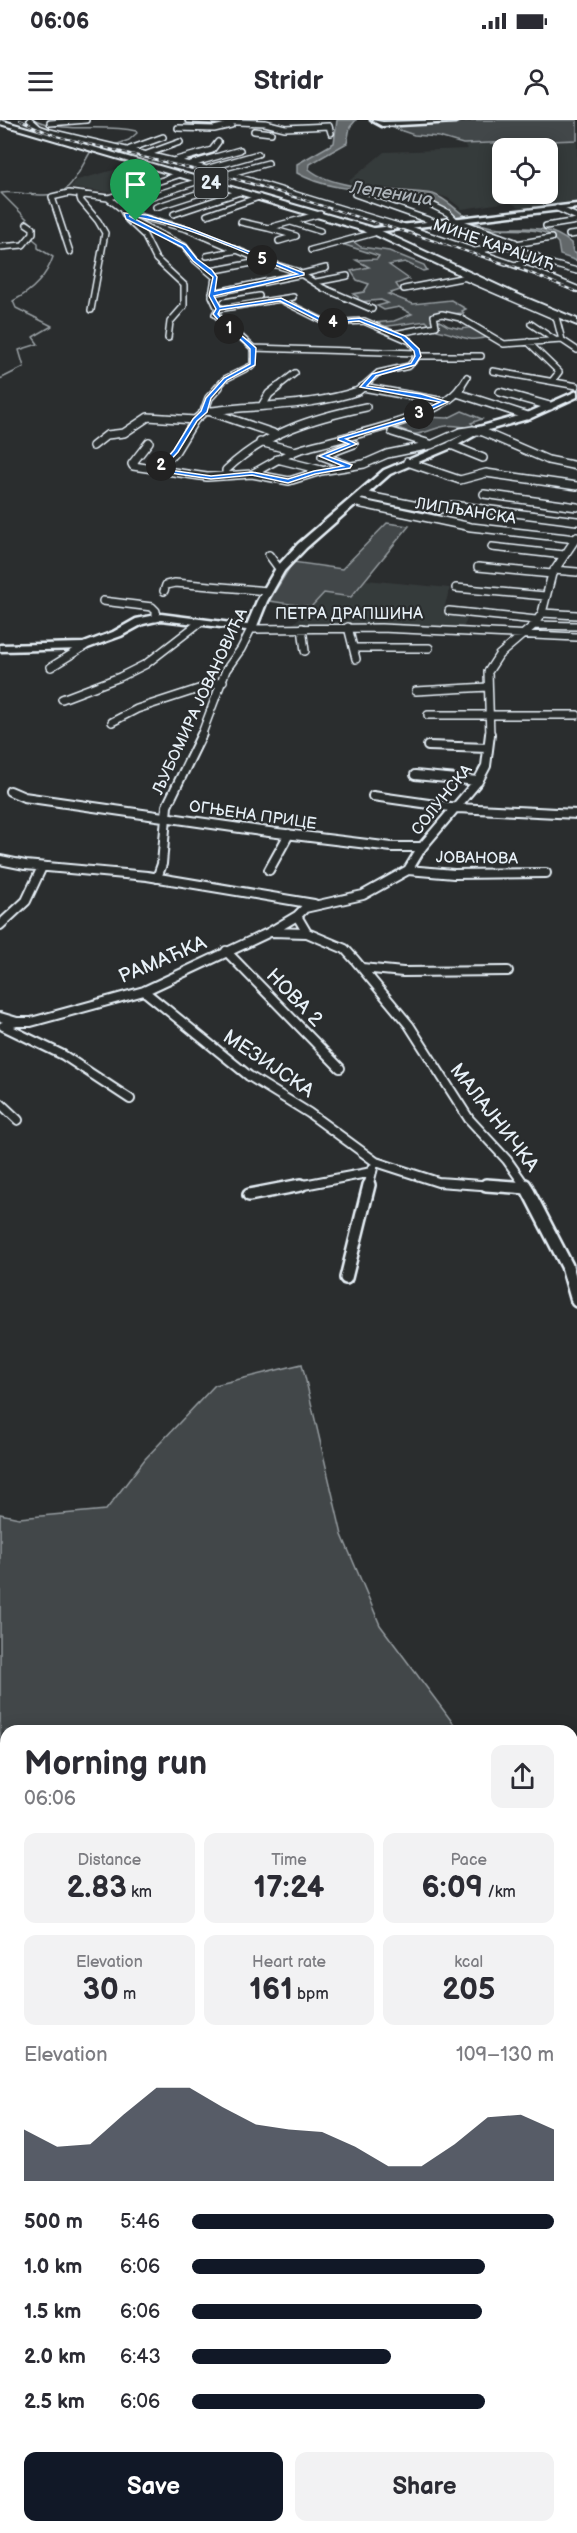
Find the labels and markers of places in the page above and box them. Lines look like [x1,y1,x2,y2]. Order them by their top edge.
pin [110,159,161,221]
pin: 5 [247,245,277,275]
pin: 4 [318,308,348,338]
pin: 1 [214,314,244,344]
pin: 3 [404,399,434,429]
pin: 2 [146,451,176,481]

